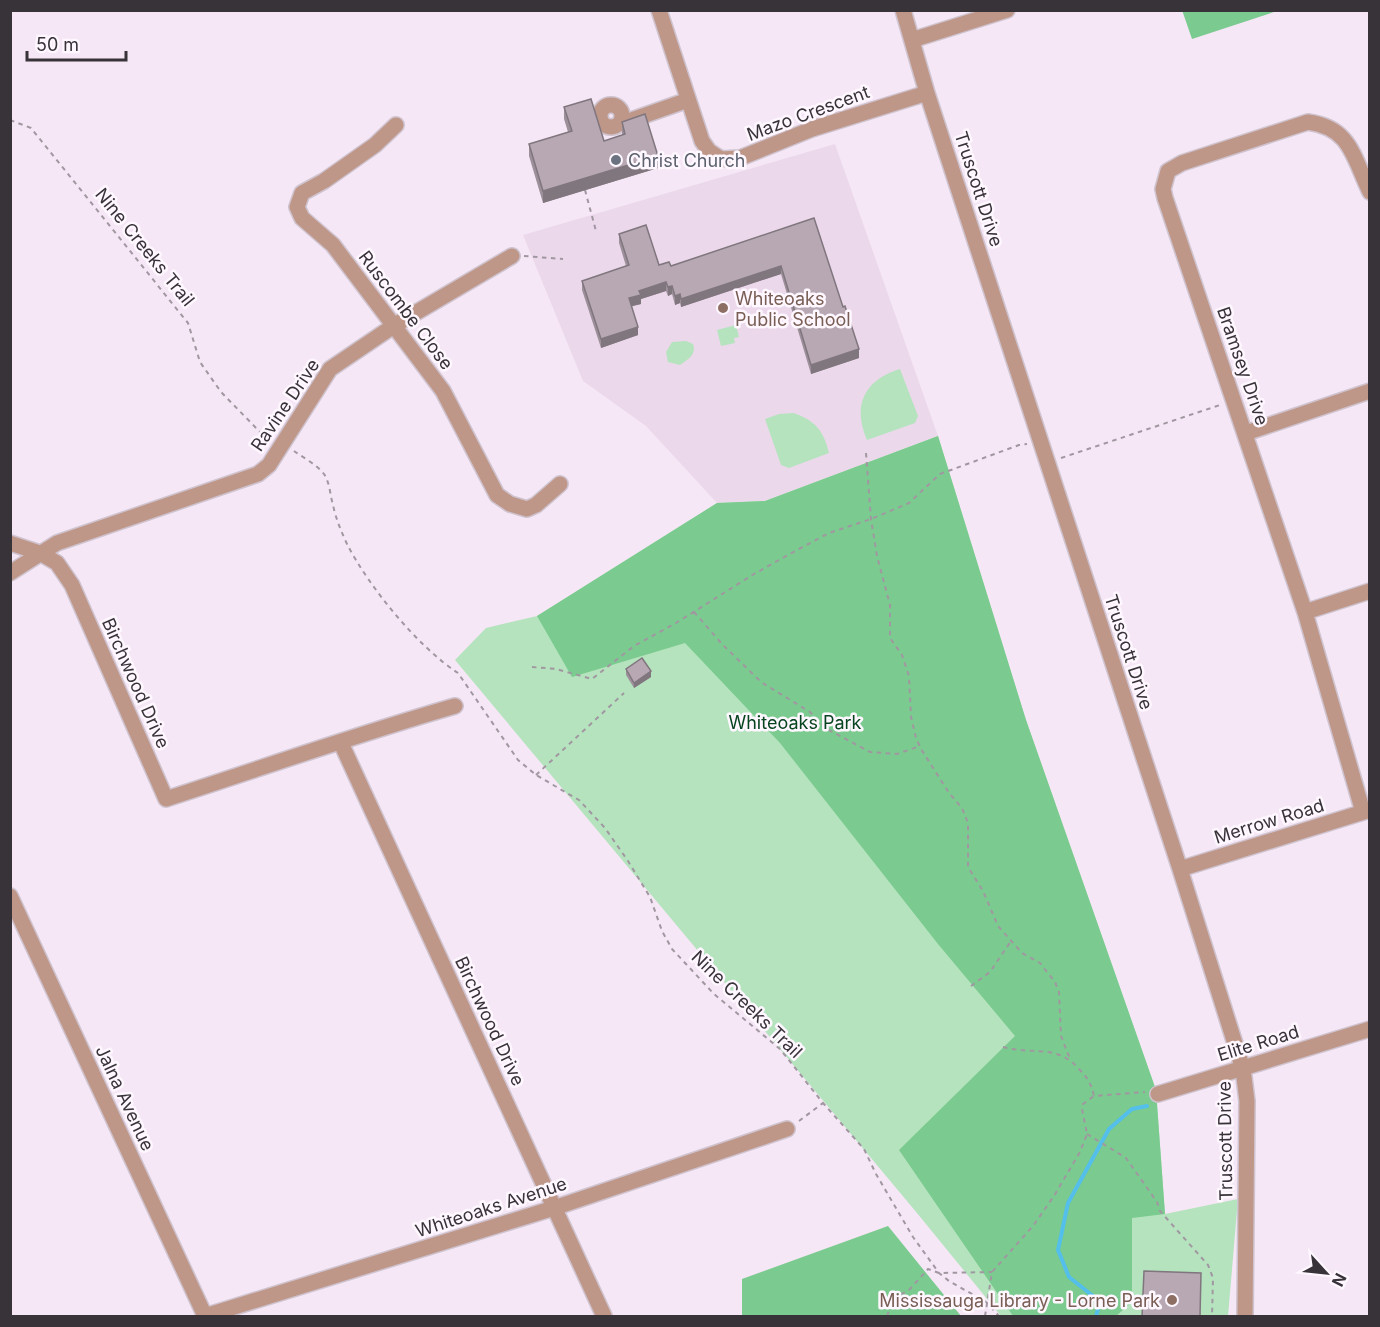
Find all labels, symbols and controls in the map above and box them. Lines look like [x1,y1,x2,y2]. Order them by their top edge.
scale bar [27,24,126,62]
text: 50 m [36,34,79,55]
street label: Mazo Crescent [744,81,872,145]
street label: Truscott Drive [951,129,1007,249]
place label: Christ Church [628,150,746,171]
marker: Christ Church [609,153,623,167]
street label: Nine Creeks Trail [91,184,199,310]
street label: Ruscombe Close [354,246,458,374]
place label: Whiteoaks Public School [735,288,851,330]
marker: Whiteoaks Public School [716,301,730,315]
street label: Bramsey Drive [1213,304,1273,428]
street label: Ravine Drive [246,355,324,455]
street label: Truscott Drive [1101,592,1157,712]
street label: Birchwood Drive [98,615,174,751]
park label: Whiteoaks Park [728,712,862,733]
street label: Merrow Road [1211,794,1327,848]
street label: Nine Creeks Trail [687,946,807,1062]
street label: Birchwood Drive [451,953,529,1089]
street label: Elite Road [1215,1021,1301,1065]
street label: Jalna Avenue [91,1042,159,1154]
street label: Truscott Drive [1213,1081,1237,1201]
street label: Whiteoaks Avenue [413,1173,569,1241]
north arrow [1296,1243,1356,1303]
text: N [1328,1270,1351,1290]
place label: Mississauga Library - Lorne Park [879,1290,1160,1311]
marker: Mississauga Library - Lorne Park [1165,1293,1179,1307]

